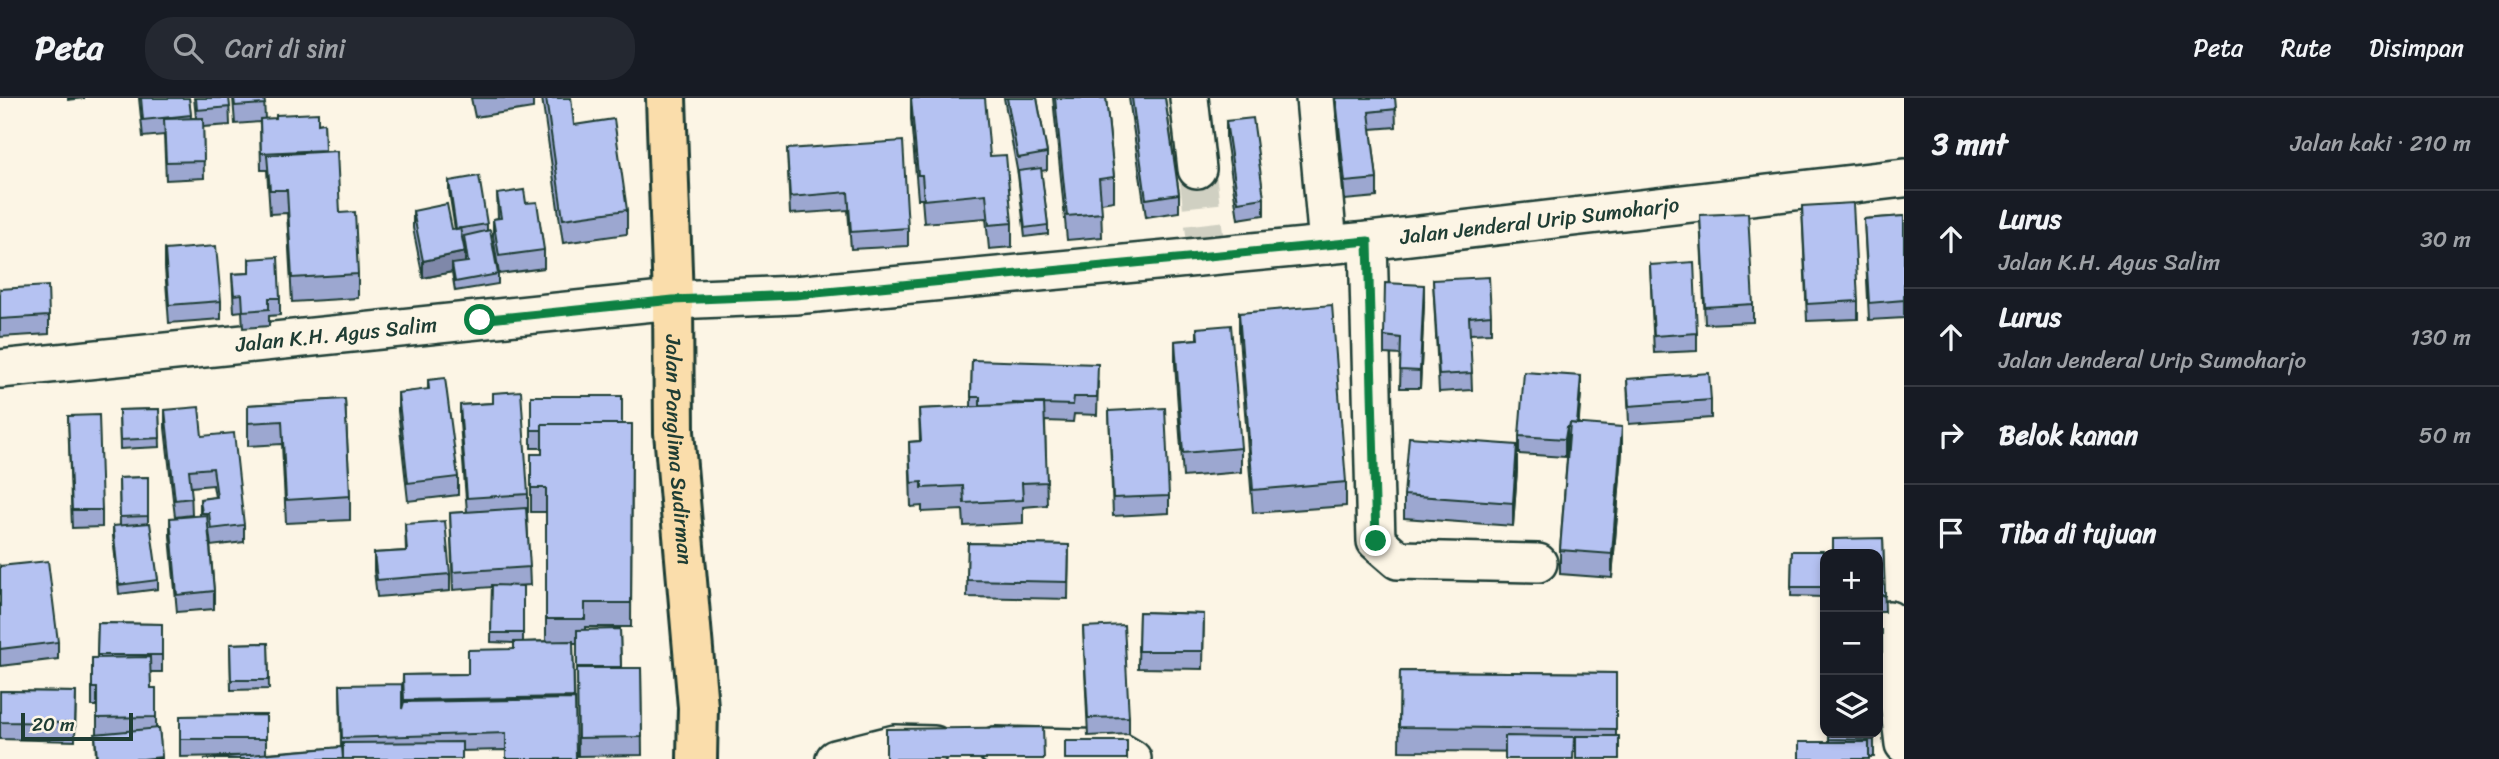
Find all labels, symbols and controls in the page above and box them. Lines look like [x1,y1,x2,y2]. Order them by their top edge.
search box [145,17,635,80]
text: Peta [35,19,103,77]
text: Cari di sini [225,25,346,71]
text: Peta [2194,27,2243,69]
text: Rute [2281,27,2331,69]
text: Disimpan [2369,27,2464,69]
icon: search [169,29,207,67]
text: 3 mnt [1932,117,2008,171]
text: Jalan kaki · 210 m [2290,123,2471,164]
street label: Jalan Jenderal Urip Sumoharjo [1397,186,1682,256]
text: Lurus [1999,196,2062,242]
text: 30 m [2420,219,2471,260]
icon: ahead [1932,220,1970,258]
text: Jalan K.H. Agus Salim [1999,242,2220,283]
text: Lurus [1999,294,2062,340]
route start [464,304,495,335]
street label: Jalan K.H. Agus Salim [233,305,439,364]
text: 130 m [2410,317,2471,358]
icon: ahead [1932,318,1970,356]
street label: Jalan Panglima Sudirman [654,333,705,566]
text: Jalan Jenderal Urip Sumoharjo [1999,340,2306,381]
text: Belok kanan [1999,412,2138,458]
text: 50 m [2419,415,2471,456]
icon: right [1932,416,1970,454]
text: Tiba di tujuan [1999,510,2156,556]
icon: arrive [1932,514,1970,552]
route end [1360,525,1391,556]
map controls [1820,549,1883,738]
button: + [1820,549,1883,612]
button: − [1820,612,1883,675]
button: layers [1820,675,1883,738]
text: 20 m [32,708,75,741]
scale bar [21,710,133,742]

